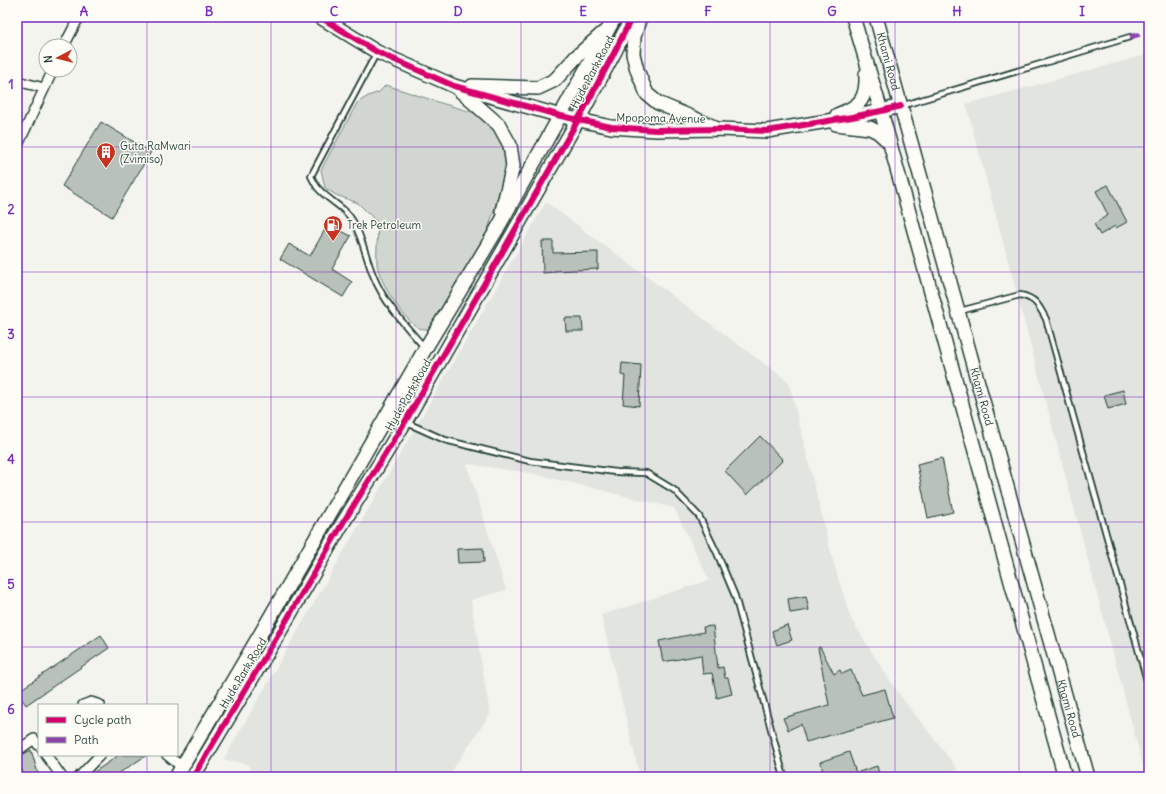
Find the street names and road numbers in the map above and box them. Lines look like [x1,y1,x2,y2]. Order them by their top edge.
street label: Khami Road [874,31,903,93]
street label: Hyde Park Road [567,33,617,111]
street label: Mpopoma Avenue [616,110,706,126]
street label: Hyde Park Road [382,356,434,433]
street label: Khami Road [967,366,997,428]
street label: Hyde Park Road [216,635,270,711]
street label: Khami Road [1054,678,1084,740]

